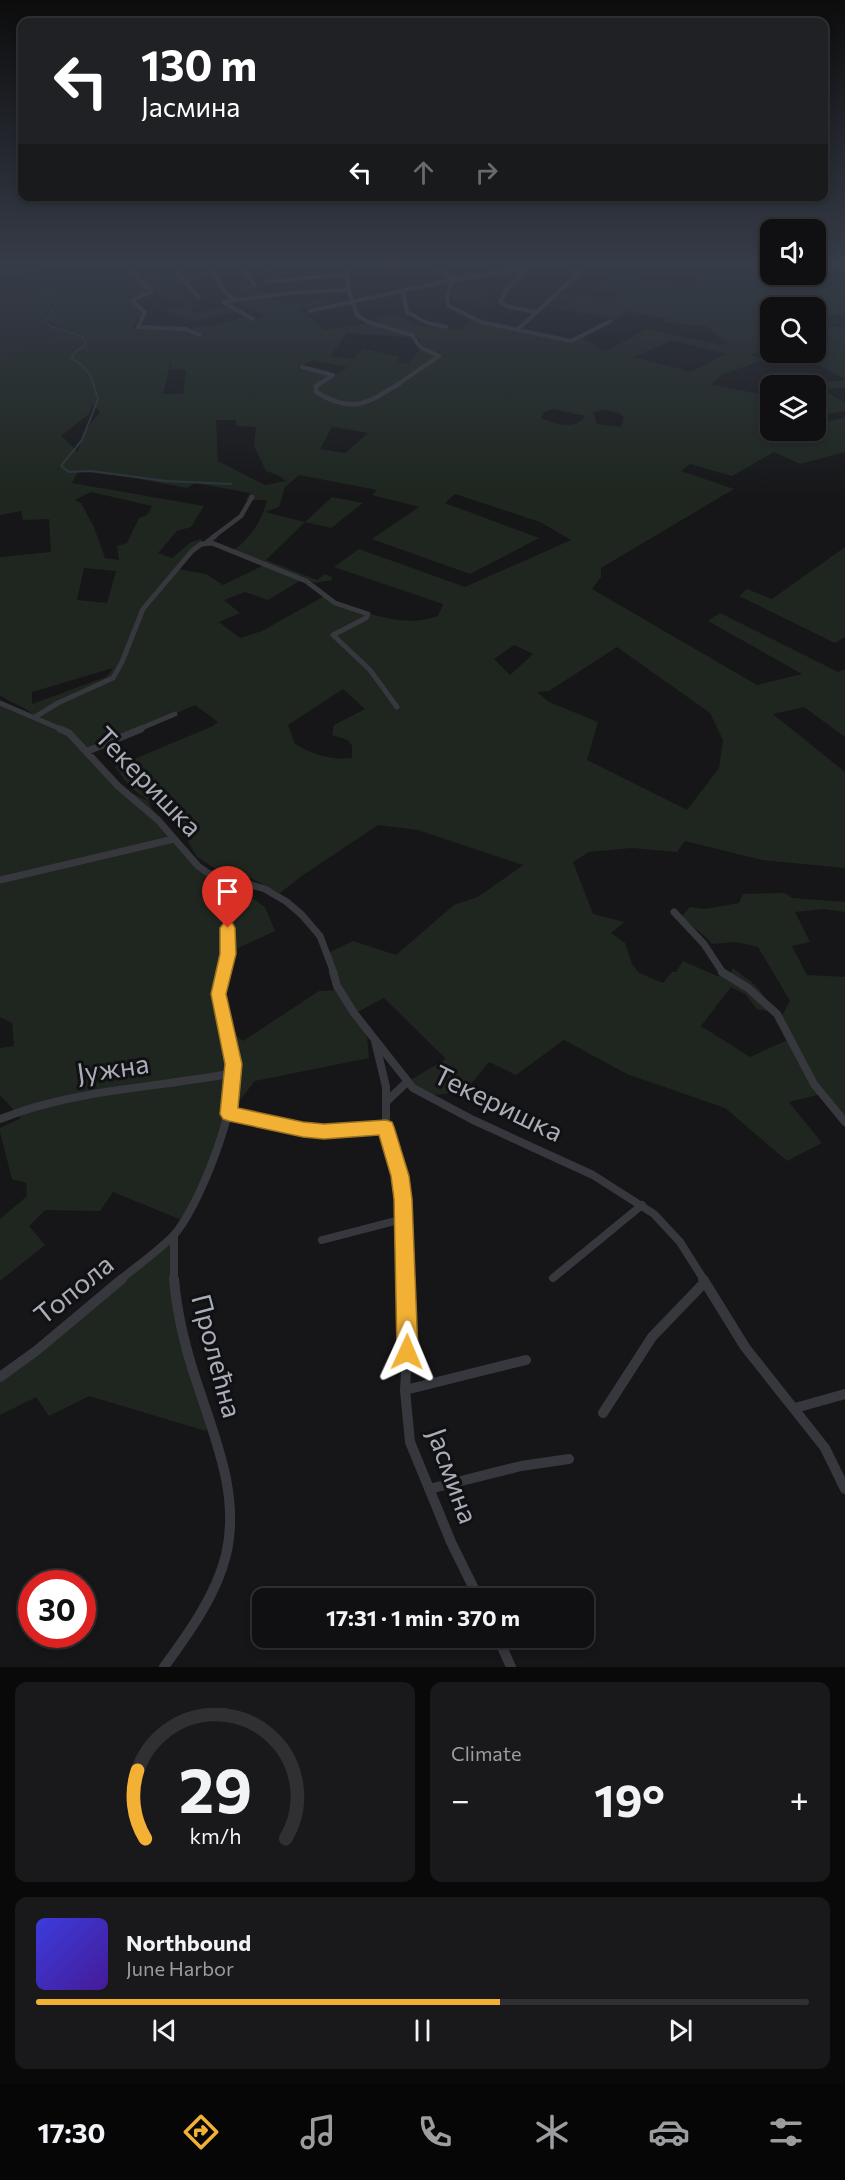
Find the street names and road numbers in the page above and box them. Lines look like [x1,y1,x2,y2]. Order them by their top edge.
street label: Текеришка [89,719,209,843]
street label: Јужна [75,1046,151,1089]
street label: Текеришка [429,1057,569,1148]
street label: Топола [27,1247,119,1331]
street label: Пролећна [185,1290,250,1421]
street label: Јасмина [421,1423,486,1528]

